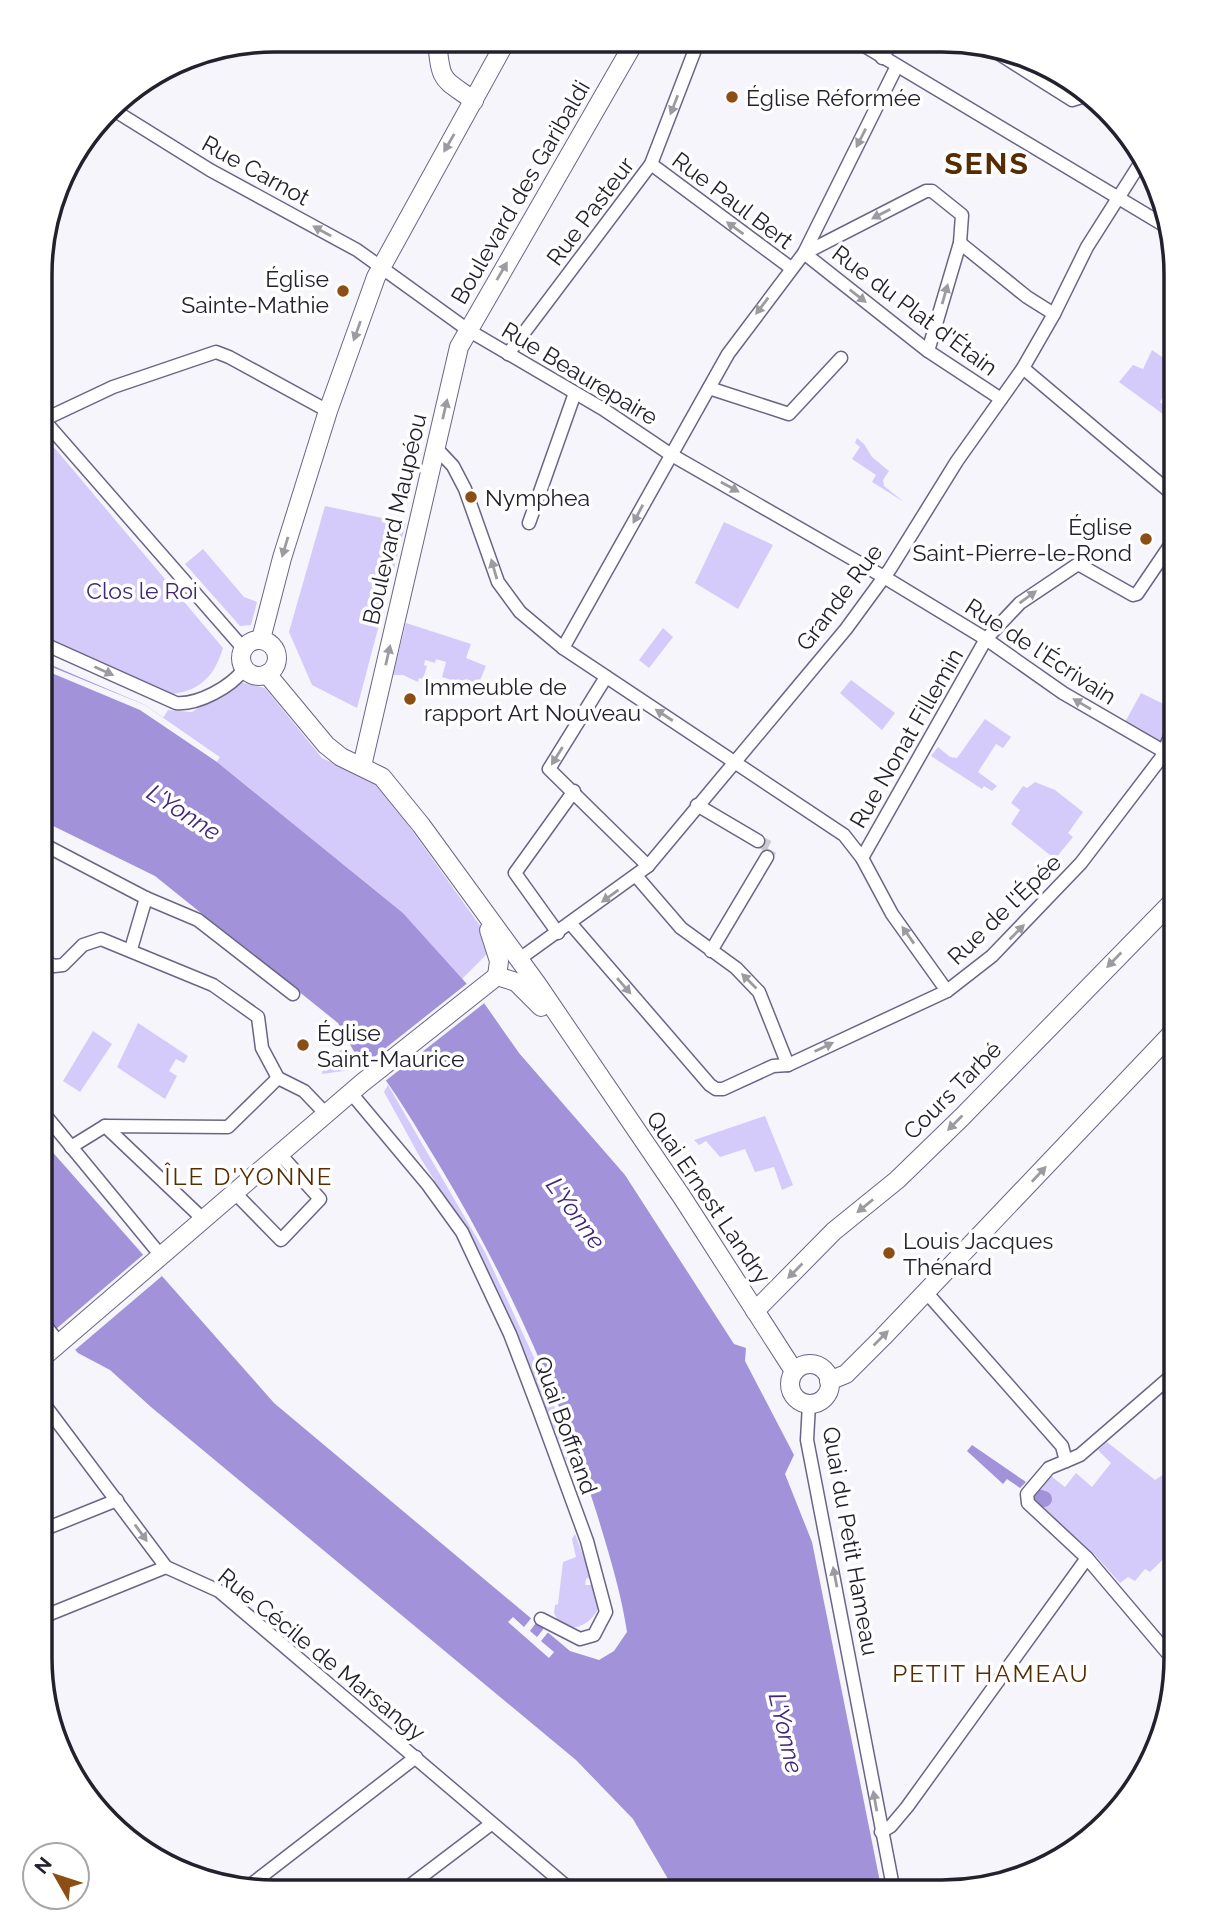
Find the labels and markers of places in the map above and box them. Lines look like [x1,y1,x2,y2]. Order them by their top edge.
place label: Église Réformée [746,84,921,111]
marker: Église Réformée [724,89,740,105]
place label: Église Sainte-Mathie [181,265,329,318]
marker: Église Sainte-Mathie [335,283,351,299]
place label: Nymphea [485,484,590,511]
marker: Nymphea [463,489,479,505]
place label: Église Saint-Pierre-le-Rond [913,513,1132,566]
marker: Église Saint-Pierre-le-Rond [1138,531,1154,547]
place label: Immeuble de rapport Art Nouveau [424,673,641,726]
marker: Immeuble de rapport Art Nouveau [402,691,418,707]
place label: Église Saint-Maurice [317,1019,465,1072]
marker: Église Saint-Maurice [295,1037,311,1053]
place label: Louis Jacques Thénard [903,1227,1053,1280]
marker: Louis Jacques Thénard [881,1245,897,1261]

